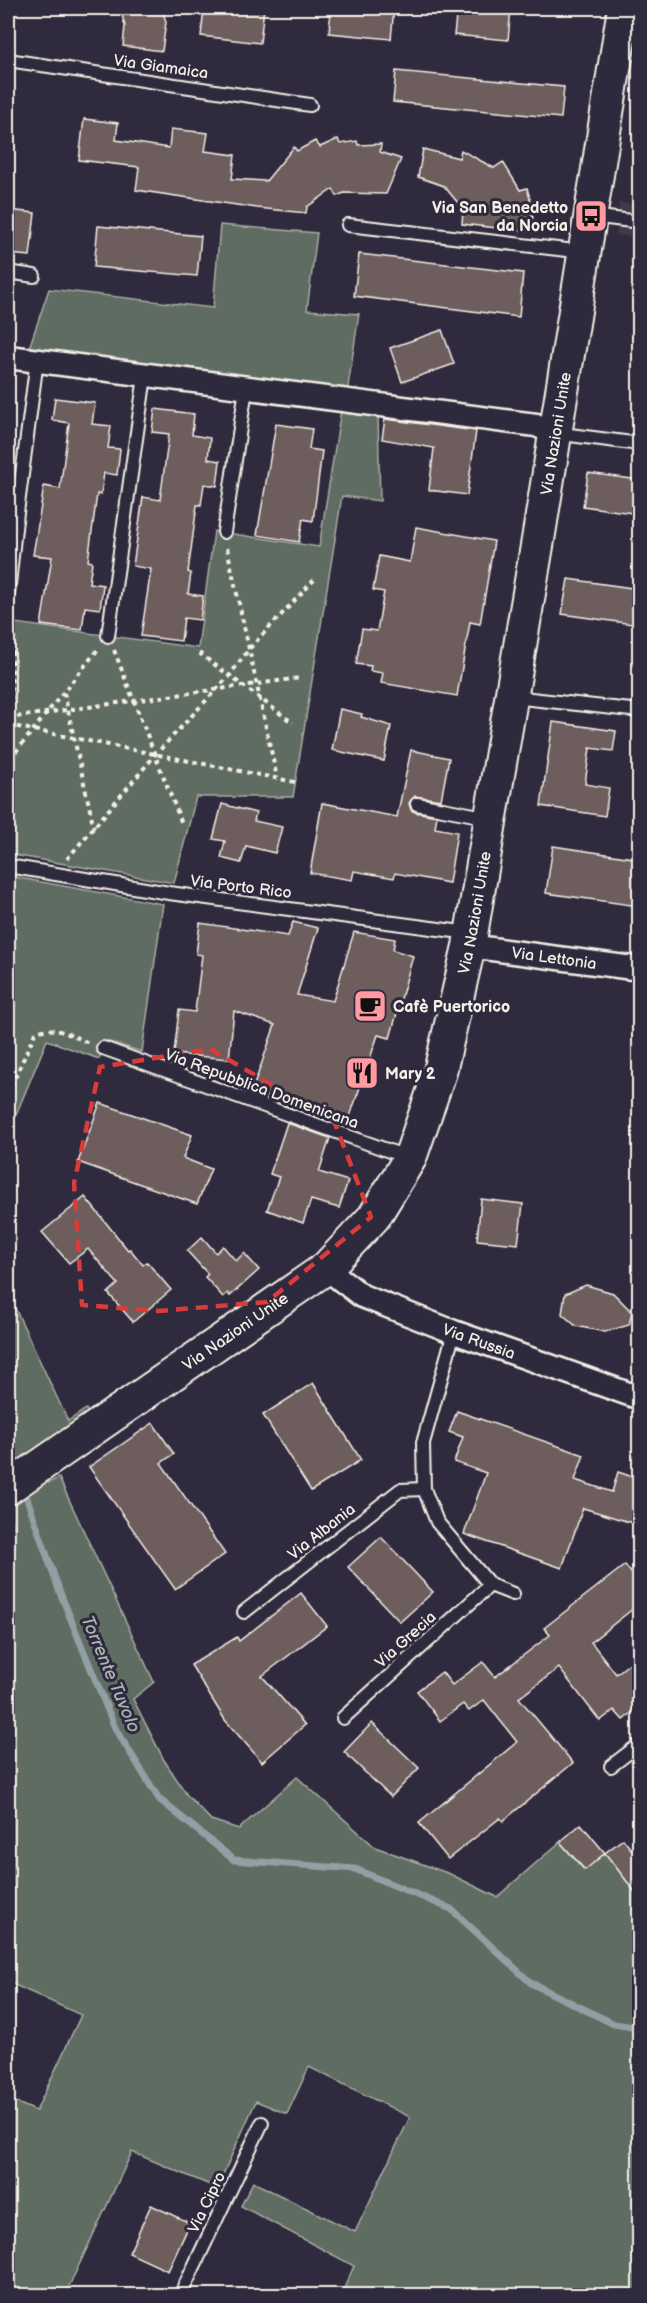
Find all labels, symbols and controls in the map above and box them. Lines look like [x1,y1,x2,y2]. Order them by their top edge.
street label: Via Giamaica [112,51,209,84]
bus stop icon: Via San Benedetto da Norcia [573,198,609,234]
place label: Via San Benedetto da Norcia [432,199,568,236]
street label: Via Nazioni Unite [537,370,576,496]
street label: Via Nazioni Unite [455,850,496,976]
street label: Via Porto Rico [189,872,293,903]
street label: Via Lettonia [510,944,598,974]
cafe icon: Cafè Puertorico [352,988,388,1024]
place label: Cafè Puertorico [393,998,510,1017]
street label: Via Repubblica Domenicana [162,1045,361,1133]
restaurant icon: Mary 2 [344,1055,380,1091]
place label: Mary 2 [385,1065,436,1084]
street label: Via Nazioni Unite [179,1289,293,1375]
street label: Via Russia [439,1320,518,1364]
street label: Via Albania [284,1500,359,1564]
street label: Via Grecia [372,1608,440,1672]
water label: Torrente Tuvolo [76,1613,145,1736]
street label: Via Cipro [184,2169,230,2236]

